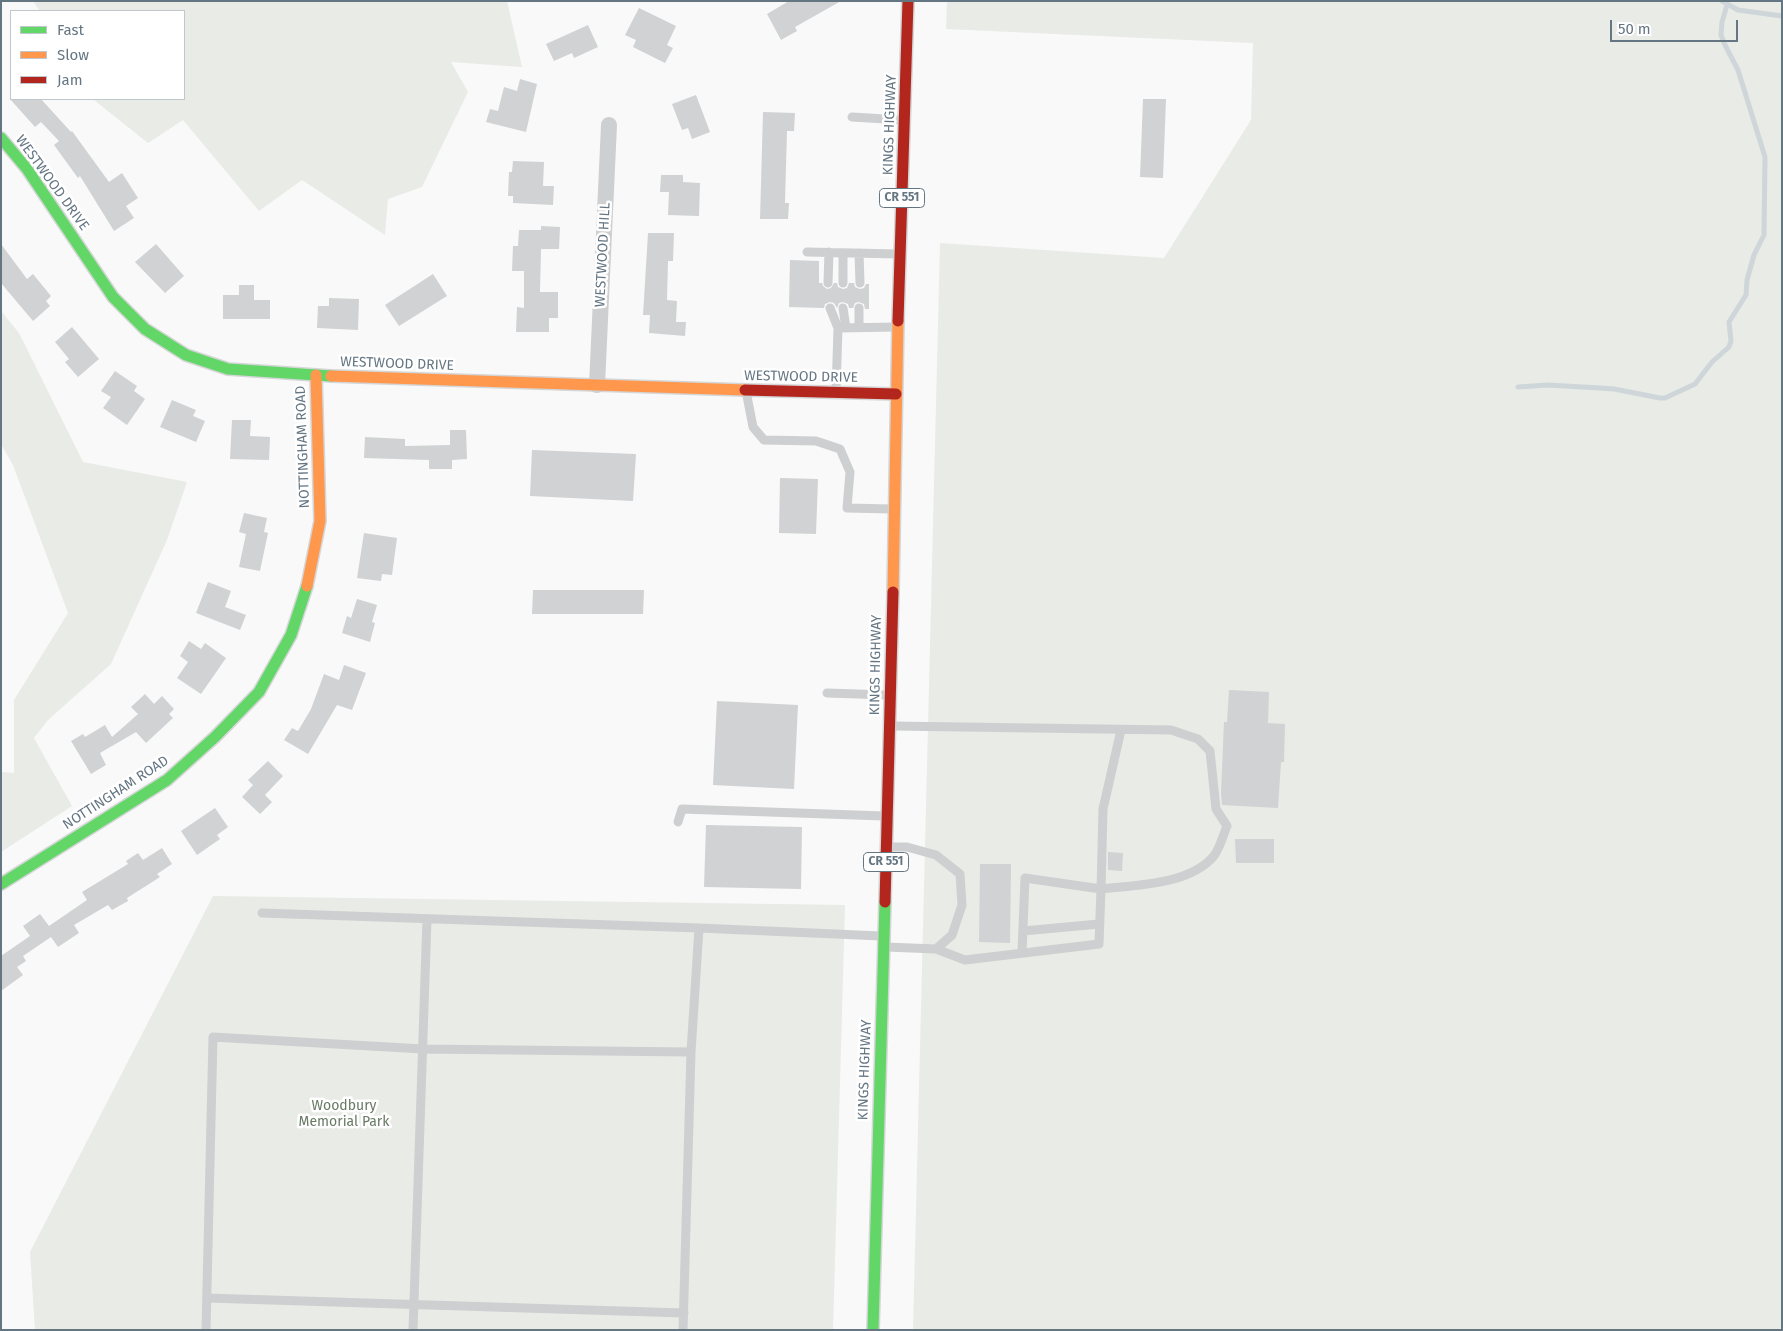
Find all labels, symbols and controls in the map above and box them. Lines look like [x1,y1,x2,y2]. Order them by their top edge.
legend [10,10,185,100]
scale bar [1613,10,1740,42]
text: 50 m [1618,20,1651,38]
text: Fast [57,21,84,39]
text: Slow [57,46,89,64]
text: Jam [57,71,83,89]
street label: KINGS HIGHWAY [880,74,900,176]
street label: WESTWOOD DRIVE [12,132,92,234]
road number: CR 551 [880,188,924,208]
street label: WESTWOOD HILL [592,202,614,308]
street label: WESTWOOD DRIVE [340,354,454,374]
street label: WESTWOOD DRIVE [744,368,858,386]
street label: NOTTINGHAM ROAD [292,385,314,509]
street label: KINGS HIGHWAY [867,615,885,715]
street label: NOTTINGHAM ROAD [60,753,172,833]
road number: CR 551 [864,852,908,872]
street label: KINGS HIGHWAY [855,1019,875,1121]
park label: Woodbury Memorial Park [299,1098,389,1130]

